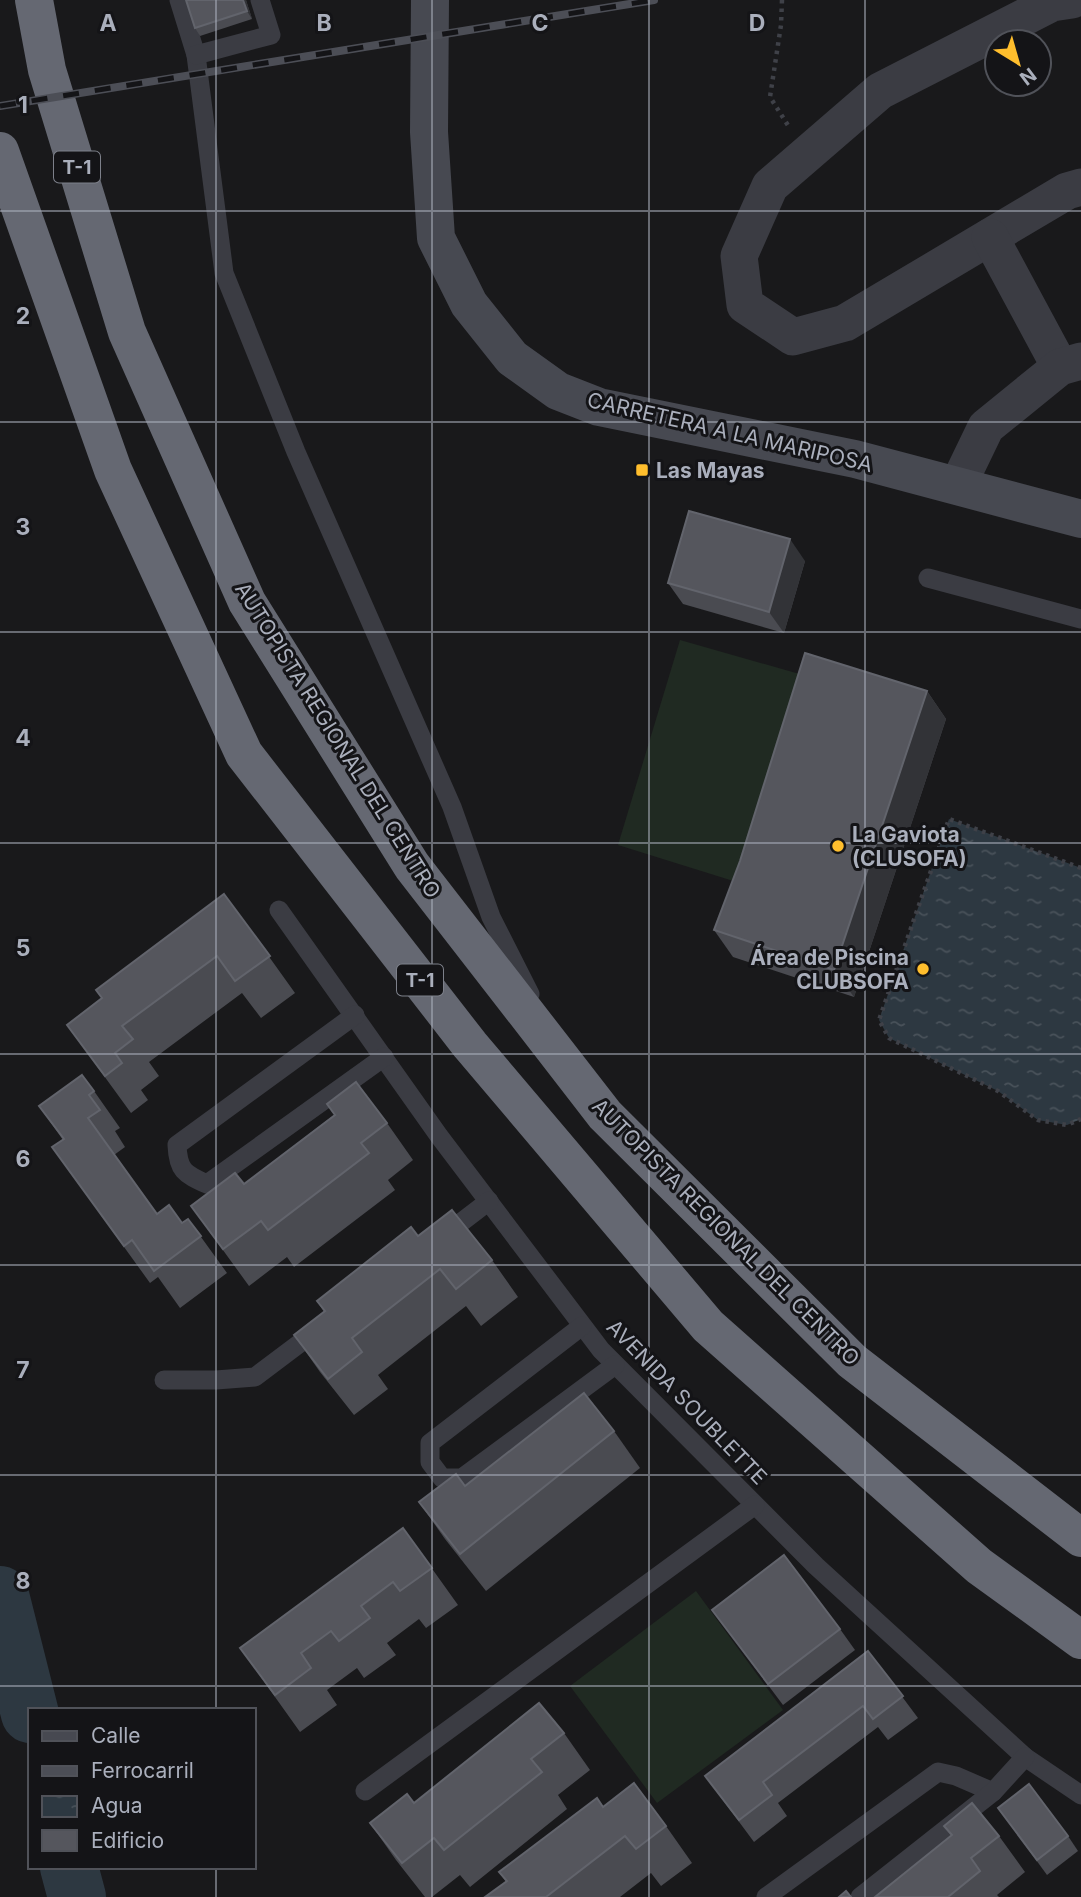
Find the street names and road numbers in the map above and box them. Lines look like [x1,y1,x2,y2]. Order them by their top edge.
road number: T-1 [54,152,100,182]
street label: CARRETERA A LA MARIPOSA [585,387,875,477]
street label: AUTOPISTA REGIONAL DEL CENTRO [230,578,446,902]
road number: T-1 [397,964,443,996]
street label: AUTOPISTA REGIONAL DEL CENTRO [587,1093,865,1371]
street label: AVENIDA SOUBLETTE [602,1314,772,1490]

